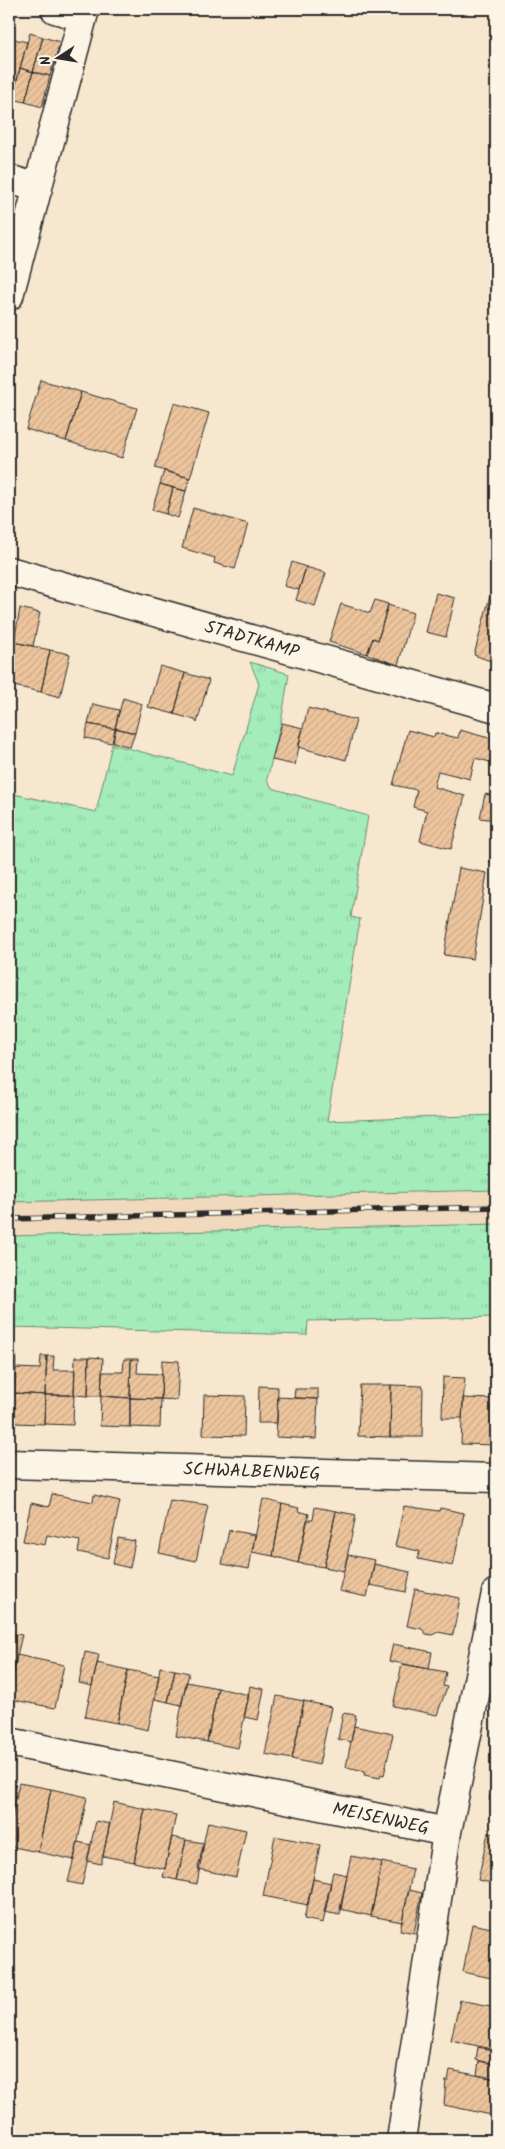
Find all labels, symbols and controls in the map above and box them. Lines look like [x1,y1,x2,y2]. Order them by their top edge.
north arrow [32,32,82,82]
text: N [35,54,58,67]
street label: STADTKAMP [201,613,303,668]
street label: SCHWALBENWEG [183,1456,321,1489]
street label: MEISENWEG [330,1795,432,1844]

